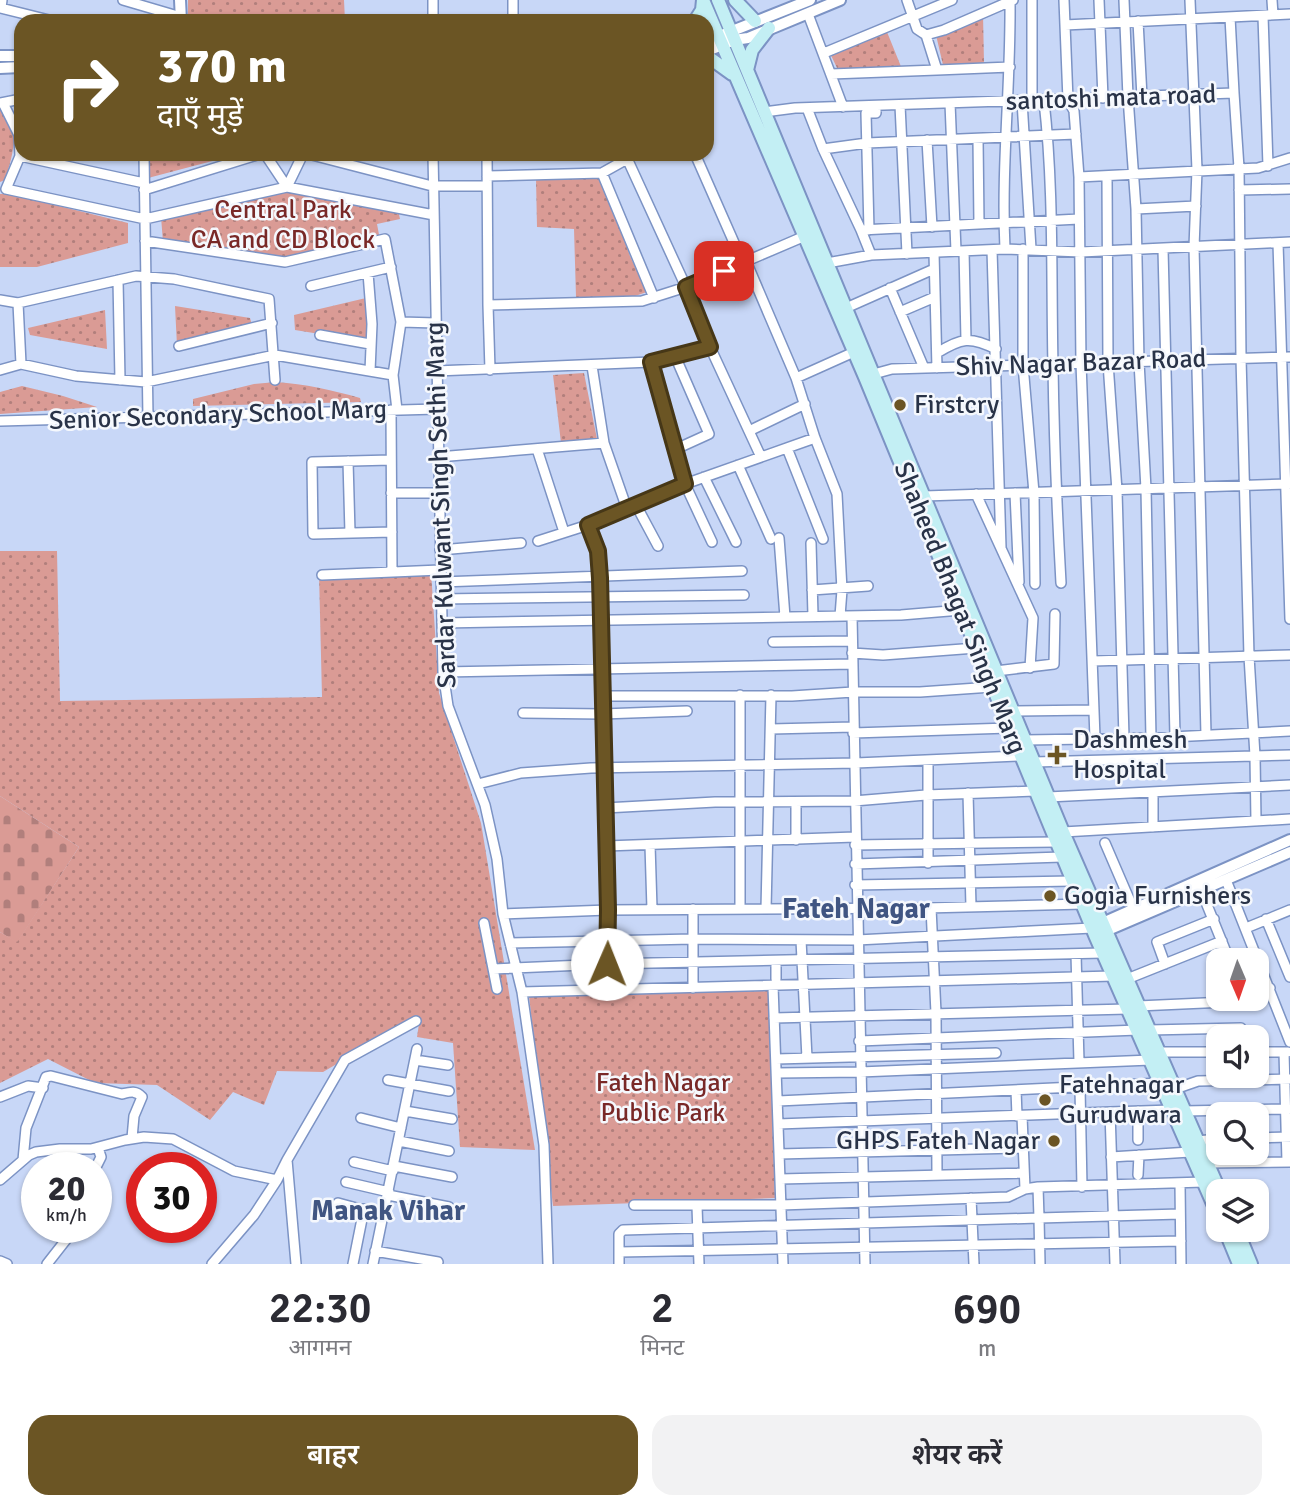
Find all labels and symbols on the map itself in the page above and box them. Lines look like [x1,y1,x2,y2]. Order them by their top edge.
street label: santoshi mata road [1005,78,1217,118]
park label: Central Park CA and CD Block [191,194,375,256]
pin [694,241,754,301]
street label: Sardar Kulwant Singh Sethi Marg [419,321,463,689]
street label: Shiv Nagar Bazar Road [955,343,1207,383]
place label: Firstcry [914,389,999,421]
street label: Senior Secondary School Marg [48,393,388,437]
marker: Firstcry [892,397,908,413]
street label: Shaheed Bhagat Singh Marg [887,457,1033,759]
place label: Dashmesh Hospital [1073,724,1188,786]
marker: Dashmesh Hospital [1047,745,1067,765]
place label: Gogia Furnishers [1064,880,1251,912]
marker: Gogia Furnishers [1042,888,1058,904]
district label: Fateh Nagar [782,892,931,926]
position arrow [570,927,644,1001]
north arrow [1206,948,1269,1012]
park label: Fateh Nagar Public Park [596,1067,731,1129]
place label: Fatehnagar Gurudwara [1059,1069,1185,1131]
marker: Fatehnagar Gurudwara [1037,1092,1053,1108]
place label: GHPS Fateh Nagar [836,1125,1040,1157]
marker: GHPS Fateh Nagar [1046,1133,1062,1149]
speed limit sign: 30 [126,1152,217,1243]
district label: Manak Vihar [311,1194,466,1228]

